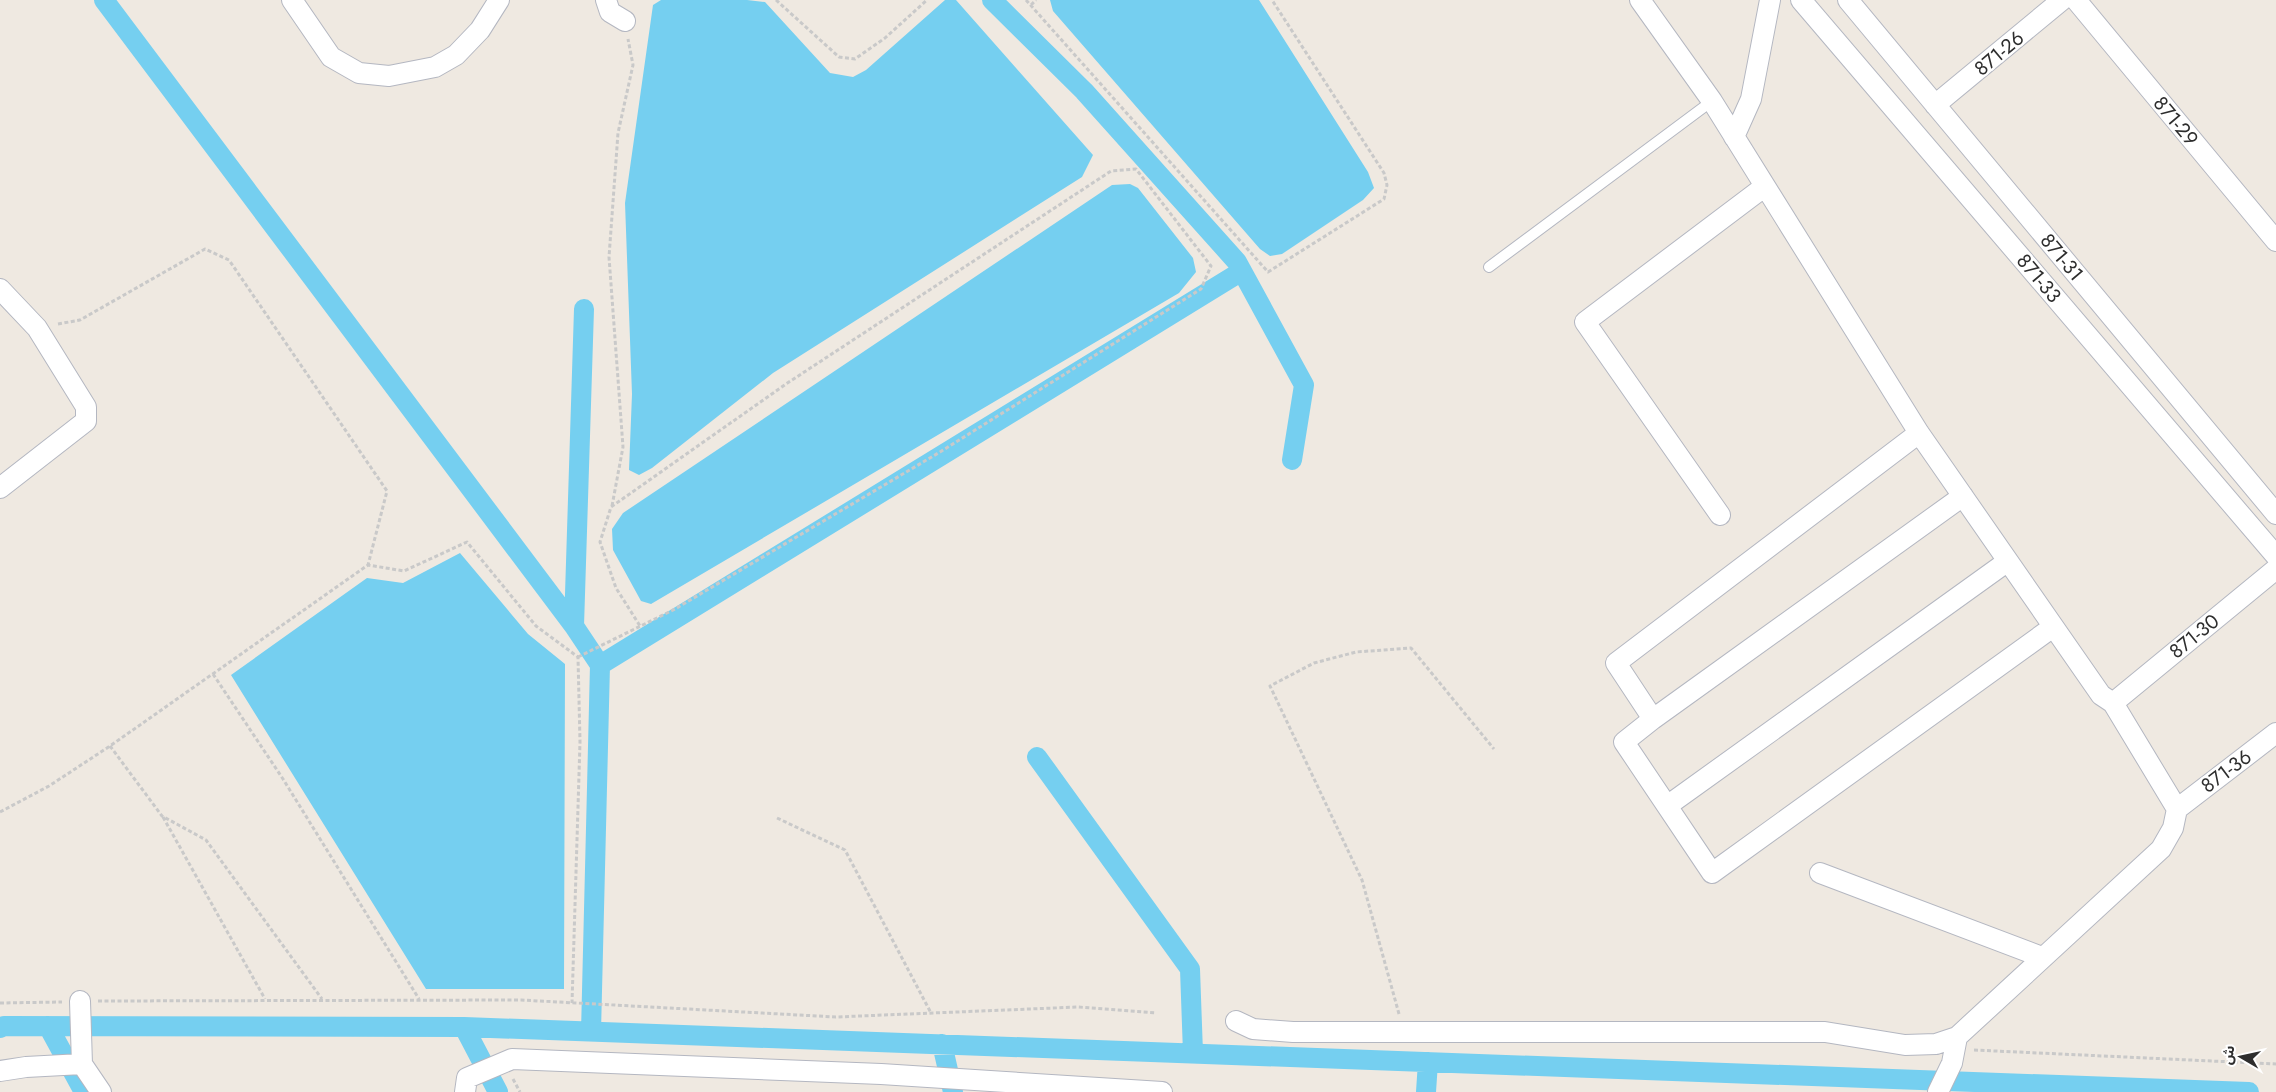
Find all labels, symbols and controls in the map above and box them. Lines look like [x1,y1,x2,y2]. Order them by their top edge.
street label: 871-26 [1968,24,2031,83]
street label: 871-29 [2146,90,2205,153]
street label: 871-31 [2033,227,2090,287]
street label: 871-33 [2009,247,2068,309]
street label: 871-30 [2163,607,2226,666]
street label: 871-36 [2195,743,2258,800]
north arrow [2216,1032,2266,1082]
text: ش [2217,1044,2240,1066]

